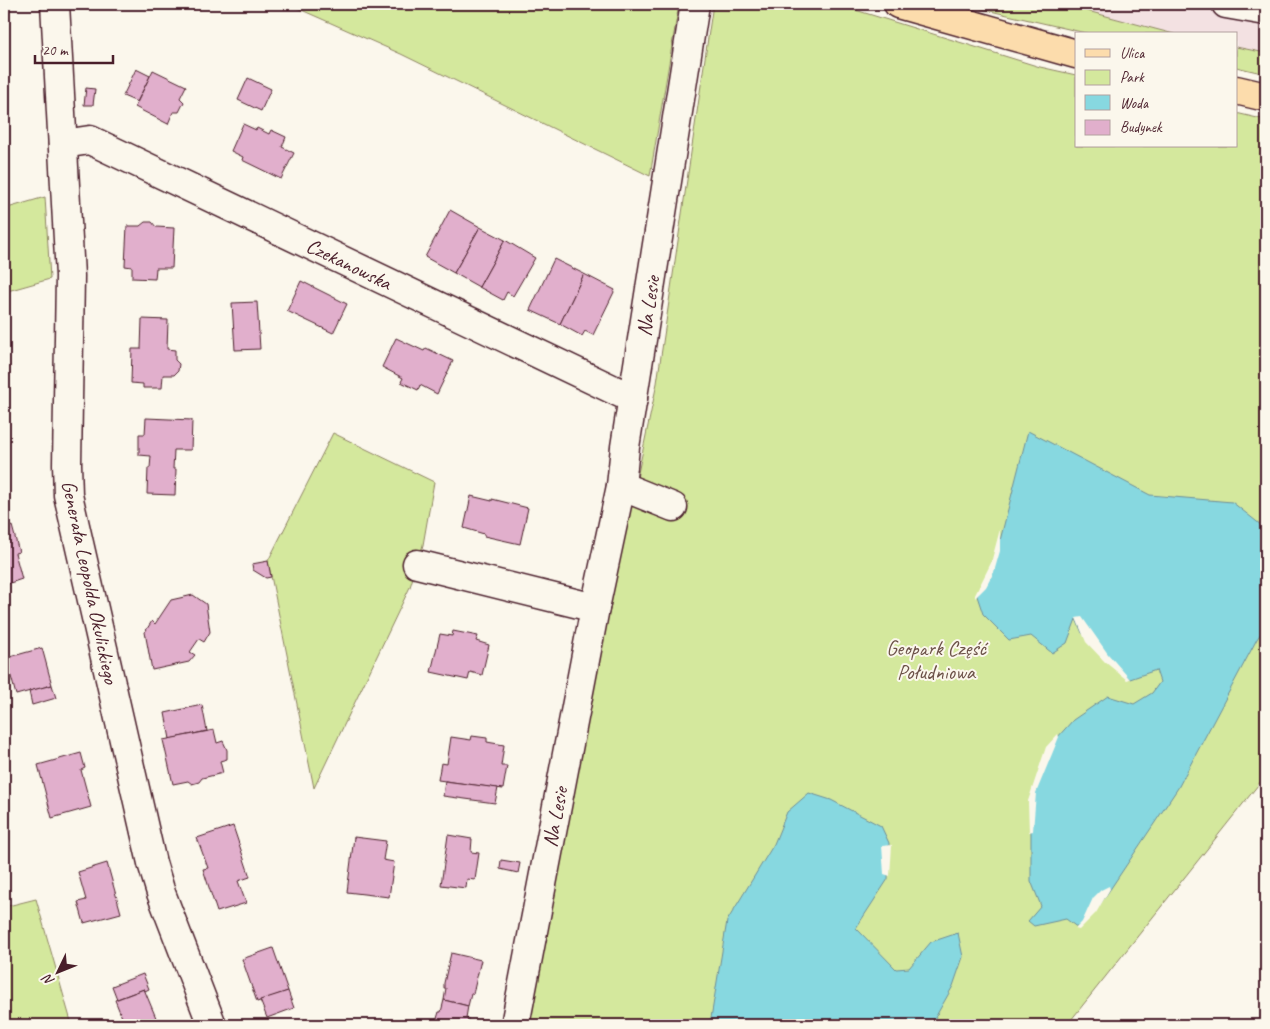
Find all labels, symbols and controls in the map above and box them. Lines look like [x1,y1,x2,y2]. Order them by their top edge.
scale bar [35,32,112,64]
legend [1075,32,1238,148]
text: 20 m [42,41,69,60]
text: Ulica [1120,44,1145,63]
text: Park [1120,68,1145,87]
text: Woda [1120,94,1149,113]
text: Budynek [1120,118,1163,137]
street label: Czekanowska [302,232,397,297]
street label: Na Lesie [630,272,666,338]
street label: Generała Leopolda Okulickiego [56,478,125,687]
park label: Geopark Część Południowa [886,635,988,685]
street label: Na Lesie [536,783,574,849]
north arrow [32,946,82,996]
text: N [38,970,58,989]

